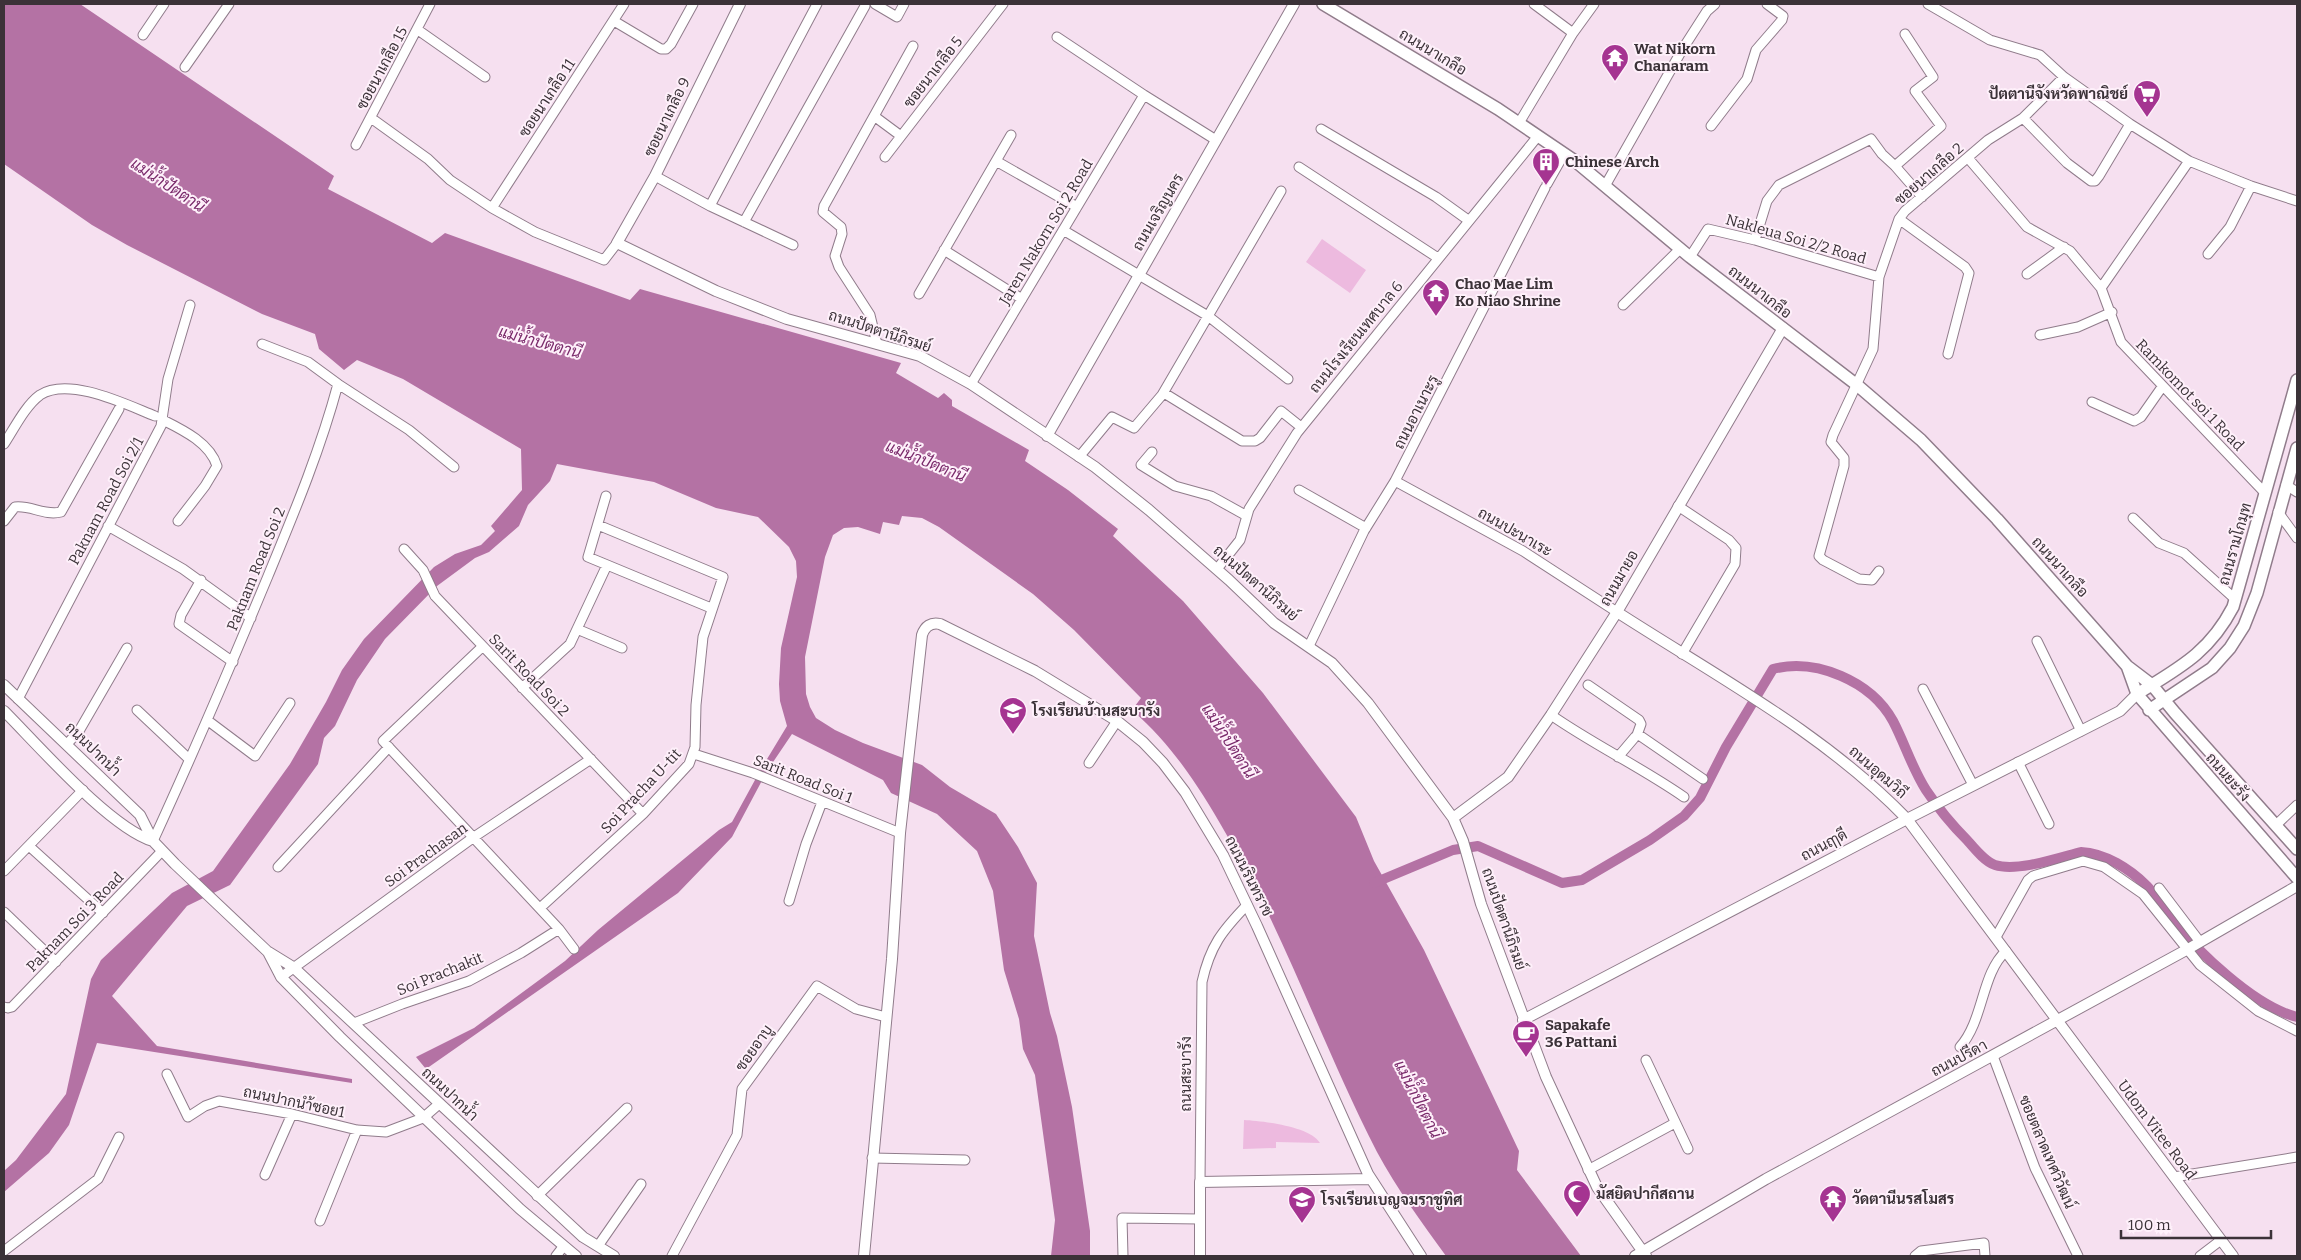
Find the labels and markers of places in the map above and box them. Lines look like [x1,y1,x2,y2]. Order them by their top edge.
place label: Wat Nikorn Chanaram [1634,40,1716,75]
temple icon: Wat Nikorn Chanaram [1600,43,1630,82]
supermarket icon: ปัตตานีจังหวัดพาณิชย์ [2132,79,2162,118]
place label: ปัตตานีจังหวัดพาณิชย์ [1988,84,2129,103]
building icon: Chinese Arch [1531,147,1561,186]
place label: Chinese Arch [1565,153,1660,171]
place label: Chao Mae Lim Ko Niao Shrine [1455,275,1561,310]
temple icon: Chao Mae Lim Ko Niao Shrine [1421,278,1451,317]
school or university icon: โรงเรียนบ้านสะบารัง [998,696,1028,735]
place label: โรงเรียนบ้านสะบารัง [1031,700,1160,720]
place label: Sapakafe 36 Pattani [1545,1016,1617,1051]
cafe icon: Sapakafe 36 Pattani [1511,1019,1541,1058]
mosque icon: มัสยิดปากีสถาน [1562,1179,1592,1218]
place label: มัสยิดปากีสถาน [1596,1184,1695,1203]
temple icon: วัดตานีนรสโมสร [1818,1184,1848,1223]
school or university icon: โรงเรียนเบญจมราชูทิศ [1287,1185,1317,1224]
place label: วัดตานีนรสโมสร [1852,1188,1955,1208]
place label: โรงเรียนเบญจมราชูทิศ [1320,1189,1463,1211]

